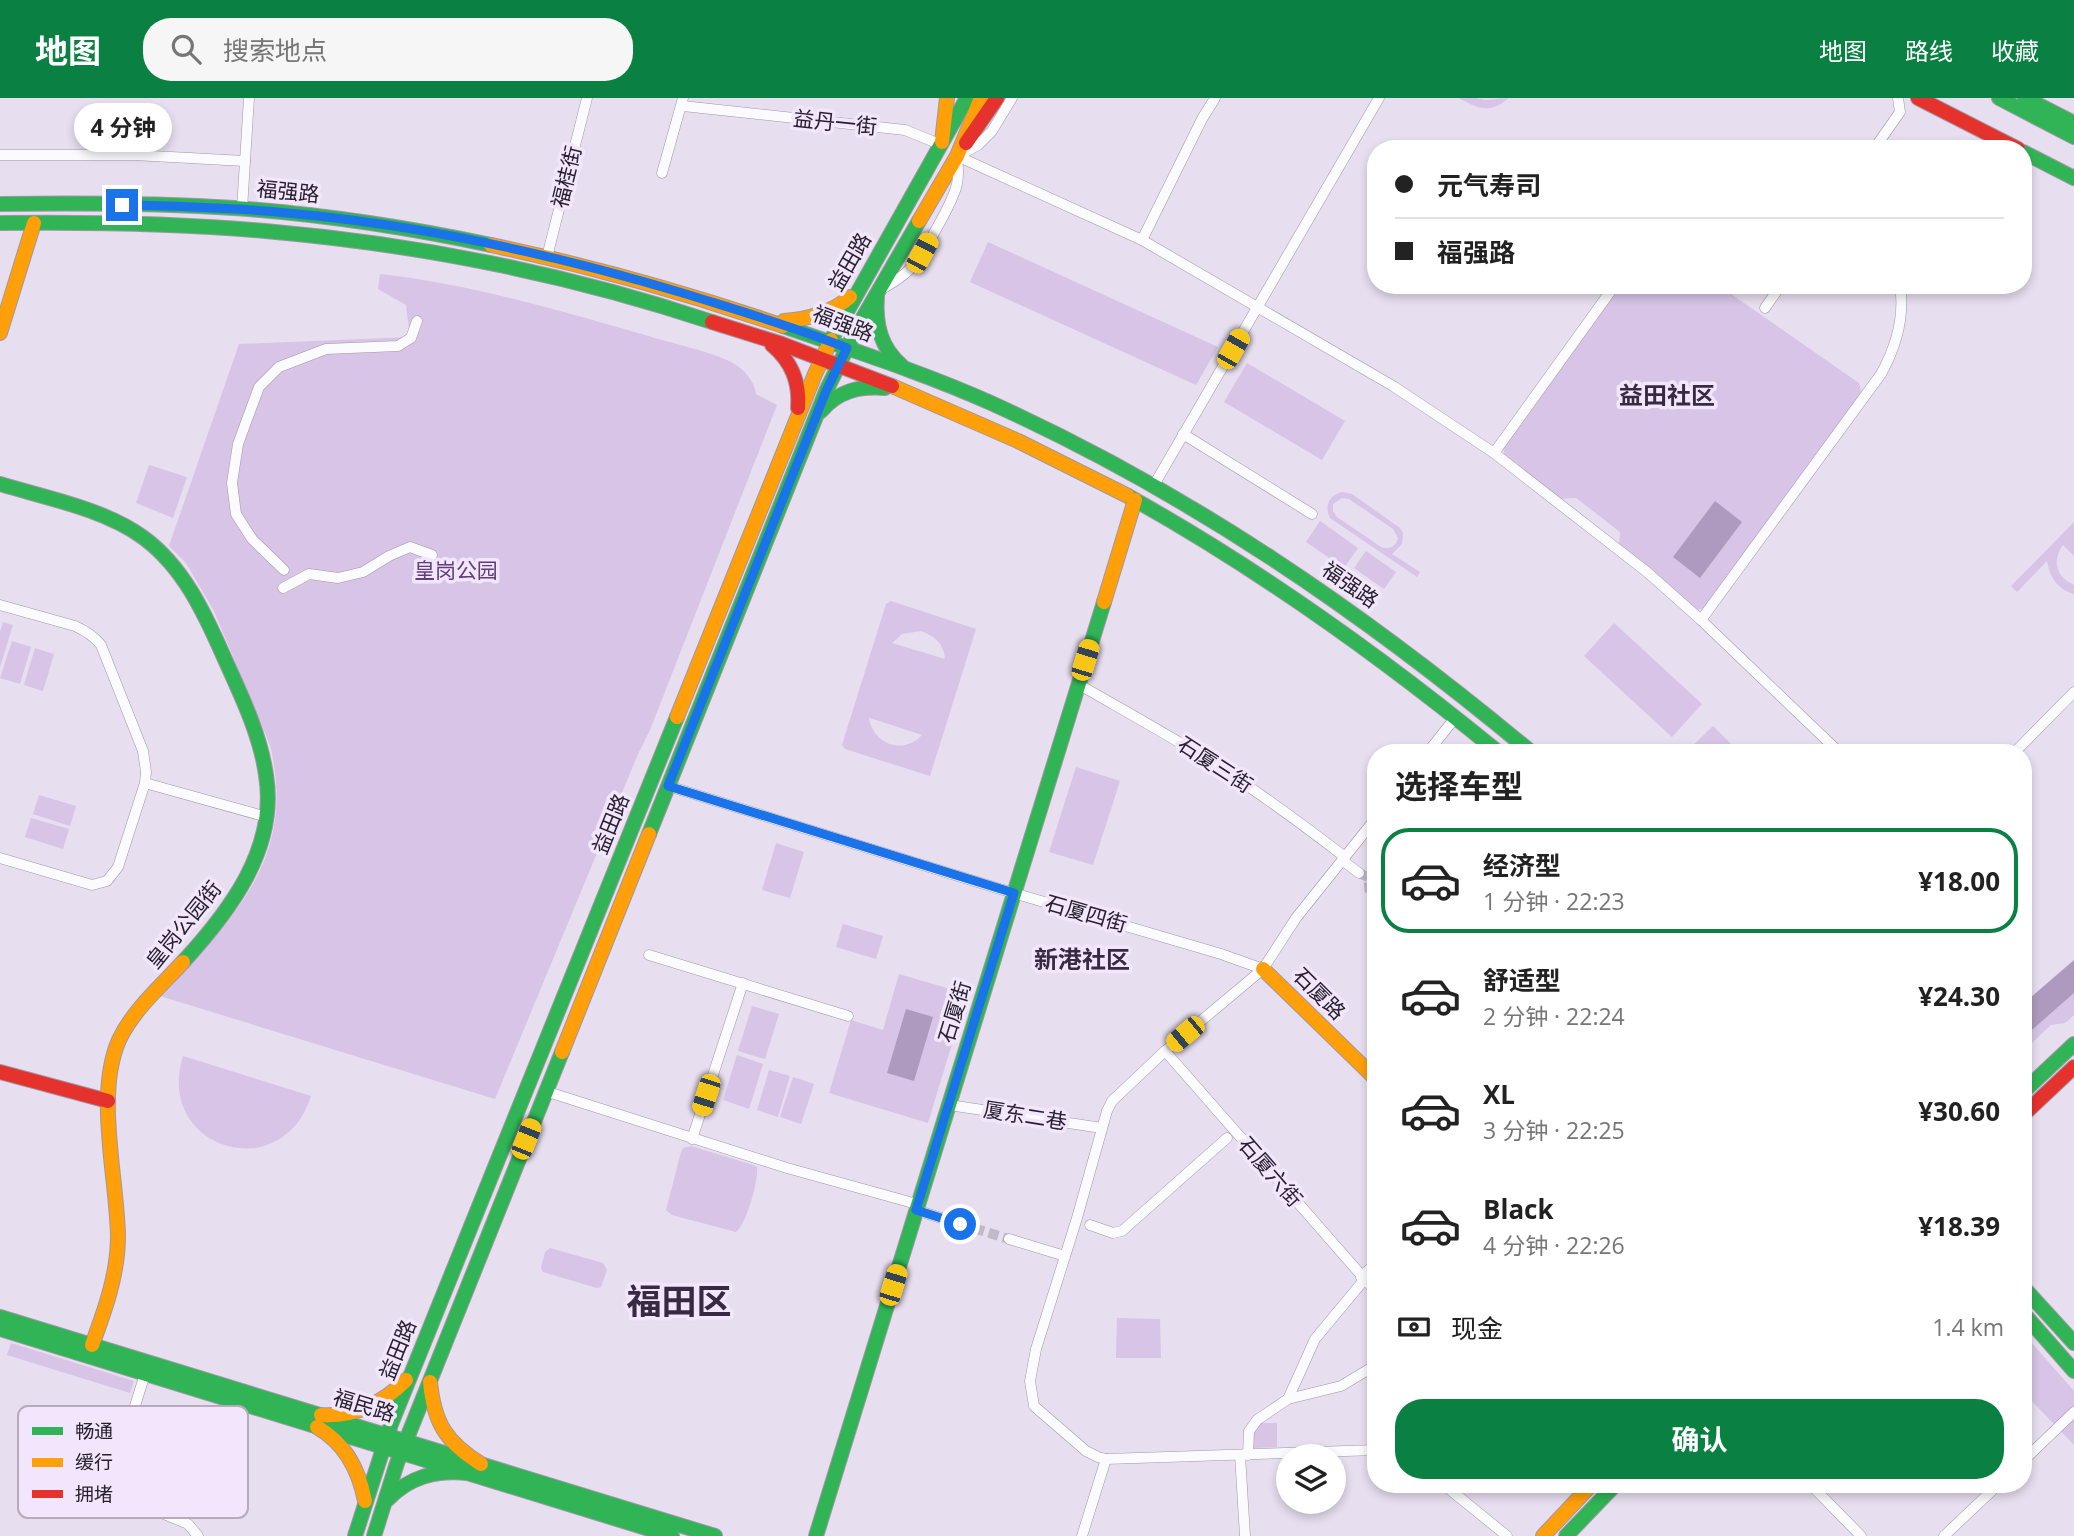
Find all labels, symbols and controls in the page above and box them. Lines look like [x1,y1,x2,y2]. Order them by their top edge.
search box [143,18,633,81]
text: 地图 [35,28,101,73]
icon: search [167,30,205,68]
text: 搜索地点 [223,32,327,68]
text: 地图 [1819,34,1867,67]
text: 路线 [1905,34,1953,67]
text: 收藏 [1991,34,2039,67]
callout: 4 分钟 [73,104,171,153]
street label: 益丹一街 [792,104,878,140]
text: 4 分钟 [90,111,156,143]
street label: 福桂街 [545,143,587,211]
text: 元气寿司 [1437,167,1541,203]
street label: 福强路 [255,174,321,208]
route end [106,189,138,221]
street label: 益田路 [821,227,877,296]
car [903,230,942,276]
text: 福强路 [1437,234,1515,270]
street label: 福强路 [809,299,878,347]
car [1214,326,1253,372]
district label: 益田社区 [1619,378,1715,411]
street label: 福强路 [1317,555,1384,614]
park label: 皇岗公园 [414,556,498,584]
car [1069,637,1102,683]
street label: 石厦三街 [1173,730,1258,799]
text: 选择车型 [1395,764,1523,807]
street label: 益田路 [585,789,635,858]
text: 经济型 [1483,847,1561,883]
icon: car [1399,849,1462,912]
text: ¥18.00 [1918,863,2000,899]
street label: 皇岗公园街 [139,875,227,974]
text: 1 分钟 · 22:23 [1483,885,1625,917]
street label: 石厦四街 [1042,888,1131,938]
district label: 新港社区 [1034,942,1130,975]
street label: 石厦路 [1288,961,1352,1025]
text: 舒适型 [1483,962,1561,998]
icon: car [1399,964,1462,1027]
street label: 石厦街 [931,977,977,1046]
text: ¥24.30 [1918,978,2000,1014]
text: 2 分钟 · 22:24 [1483,1000,1625,1032]
car [1163,1012,1208,1056]
car [690,1072,723,1118]
text: XL [1483,1076,1515,1112]
icon: car [1399,1079,1462,1142]
text: ¥30.60 [1918,1093,2000,1129]
street label: 厦东二巷 [981,1095,1069,1135]
text: 3 分钟 · 22:25 [1483,1114,1625,1146]
car [509,1116,544,1162]
street label: 石厦六街 [1233,1130,1309,1212]
text: Black [1483,1191,1554,1227]
icon: car [1399,1194,1462,1257]
route start [944,1208,976,1240]
text: ¥18.39 [1918,1208,2000,1244]
text: 4 分钟 · 22:26 [1483,1229,1625,1261]
car [877,1262,910,1308]
district label: 福田区 [626,1277,732,1324]
icon: cash [1395,1308,1433,1346]
text: 现金 [1451,1310,1503,1346]
text: 1.4 km [1932,1311,2004,1343]
street label: 益田路 [372,1315,422,1384]
street label: 福民路 [330,1382,399,1428]
button: 确认 [1395,1399,2004,1479]
legend [18,1406,248,1518]
text: 畅通 [75,1418,113,1444]
map controls [1276,1444,1346,1514]
button: layers [1276,1444,1346,1514]
text: 缓行 [75,1449,113,1475]
text: 拥堵 [75,1481,113,1507]

